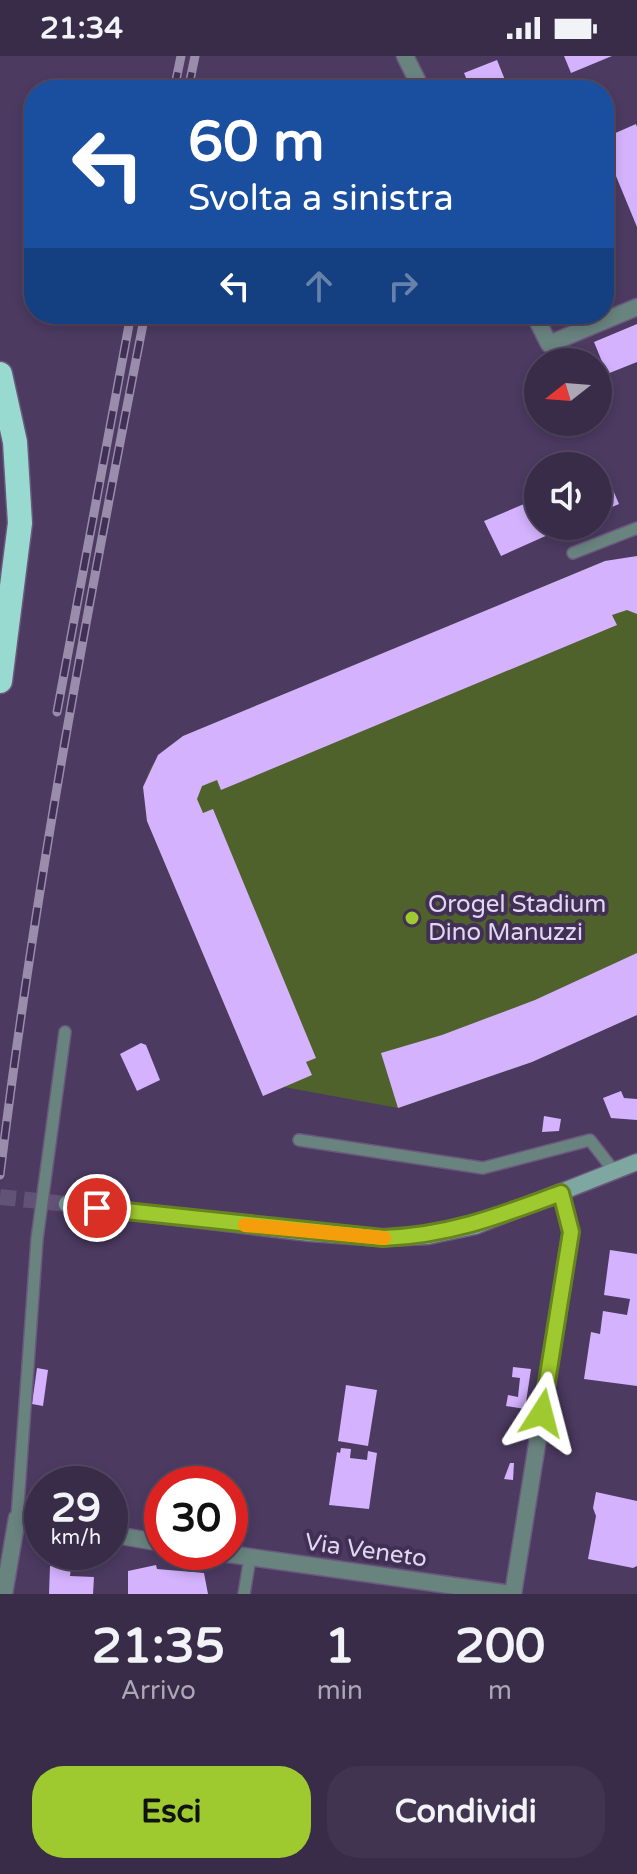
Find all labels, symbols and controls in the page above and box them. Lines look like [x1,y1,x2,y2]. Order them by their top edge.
text: 21:34 [40,10,123,47]
text: 60 m [188,109,324,176]
icon: left [56,112,160,216]
text: Svolta a sinistra [188,177,454,220]
icon: left [213,264,257,308]
icon: ahead [297,264,341,308]
icon: right [381,264,425,308]
north arrow [524,348,612,436]
map controls [524,348,612,540]
button: sound [524,452,612,540]
place label: Orogel Stadium Dino Manuzzi [428,890,606,947]
marker: Orogel Stadium Dino Manuzzi [403,909,421,927]
pin [63,1174,131,1242]
icon: arrive [75,1186,119,1230]
position arrow [500,1371,584,1455]
speed limit sign: 30 [144,1466,248,1570]
text: 29 [51,1484,101,1532]
text: km/h [51,1526,101,1550]
street label: Via Veneto [303,1528,429,1573]
text: 21:35 [92,1618,225,1676]
text: 1 [325,1618,355,1676]
text: 200 [455,1618,545,1676]
text: Arrivo [121,1675,196,1706]
text: min [317,1675,363,1706]
text: m [488,1675,512,1706]
button: Esci [32,1766,311,1858]
button: Condividi [327,1766,605,1858]

